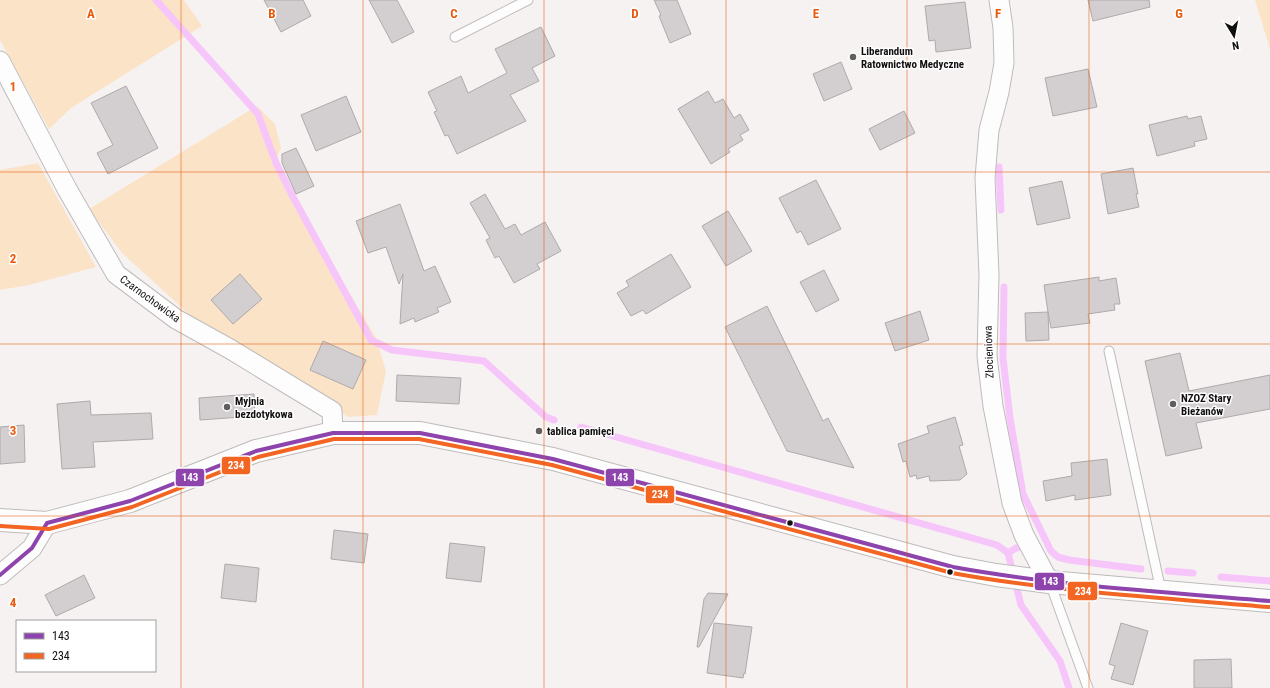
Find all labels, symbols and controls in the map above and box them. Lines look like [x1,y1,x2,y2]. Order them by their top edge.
text: A [87,6,95,21]
text: B [268,6,276,21]
text: C [450,6,458,21]
text: D [631,6,639,21]
text: E [813,6,820,21]
text: F [995,6,1001,21]
text: G [1175,6,1183,21]
north arrow [1214,16,1254,56]
text: N [1231,38,1240,52]
place label: Liberandum Ratownictwo Medyczne [861,45,964,71]
marker: Liberandum Ratownictwo Medyczne [848,52,858,62]
text: 1 [10,79,16,94]
text: 2 [10,251,17,266]
street label: Czarnochowicka [117,273,183,325]
street label: Złocieniowa [982,325,996,379]
place label: NZOZ Stary Bieżanów [1181,392,1232,418]
place label: Myjnia bezdotykowa [235,395,293,421]
marker: NZOZ Stary Bieżanów [1168,399,1178,409]
marker: Myjnia bezdotykowa [222,402,232,412]
text: 3 [10,423,16,438]
place label: tablica pamięci [547,425,614,438]
marker: tablica pamięci [534,426,544,436]
line badge: 234 [221,456,251,475]
text: 234 [228,459,245,472]
line badge: 143 [175,468,205,487]
line badge: 143 [605,468,635,487]
text: 143 [182,471,199,484]
text: 143 [612,471,629,484]
line badge: 234 [645,485,675,504]
text: 234 [652,488,669,501]
unlabelled marker [785,518,795,528]
unlabelled marker [945,567,955,577]
line badge: 143 [1034,572,1065,591]
text: 143 [1042,575,1059,588]
line badge: 234 [1067,581,1098,601]
text: 234 [1075,585,1092,598]
text: 4 [10,595,17,610]
legend [16,620,156,672]
text: 143 [52,629,70,643]
text: 234 [52,649,70,663]

